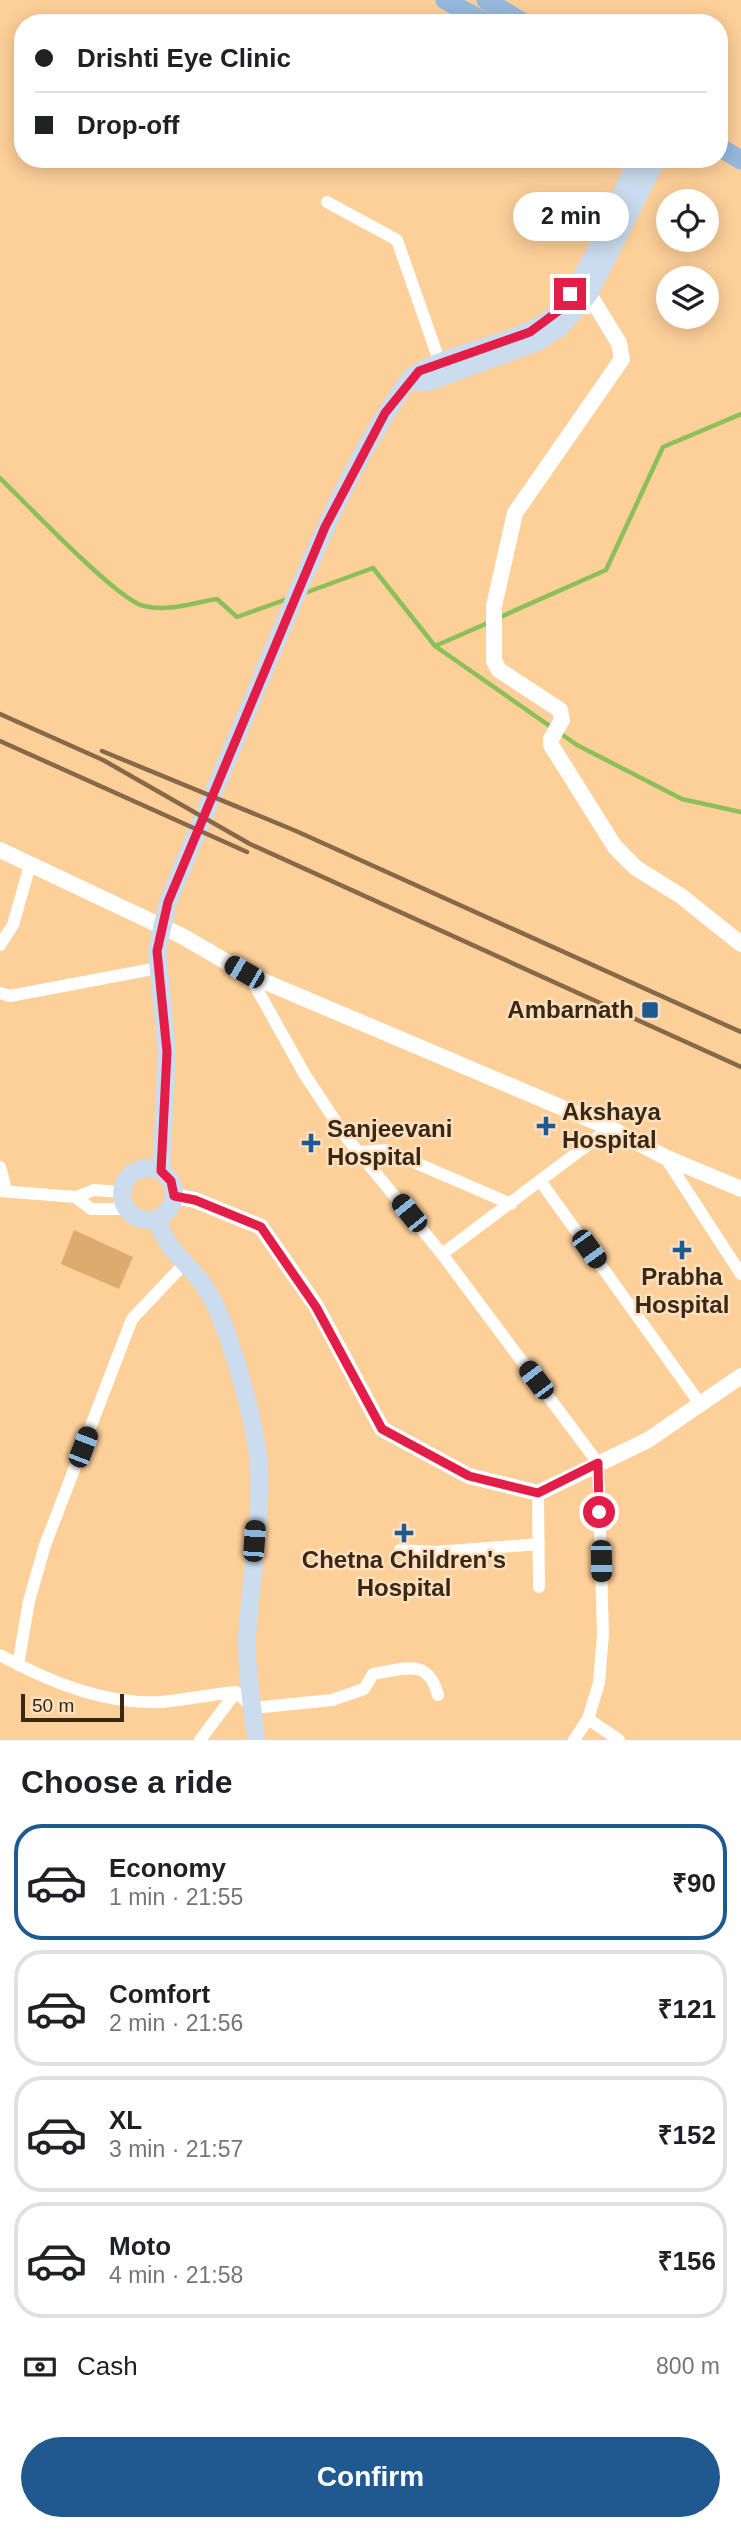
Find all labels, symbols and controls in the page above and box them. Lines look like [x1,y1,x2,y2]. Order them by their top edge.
text: Drishti Eye Clinic [77,43,291,73]
text: Drop-off [77,110,180,140]
map controls [656,189,719,329]
button: locate [656,189,719,252]
callout: 2 min [512,192,628,242]
text: 2 min [541,203,601,229]
button: layers [656,266,719,329]
route end [554,278,586,310]
car [221,952,268,992]
place label: Ambarnath [507,996,634,1023]
marker: Ambarnath [640,1000,660,1020]
place label: Akshaya Hospital [562,1098,661,1153]
place label: Sanjeevani Hospital [327,1115,452,1170]
marker: Akshaya Hospital [536,1116,556,1136]
marker: Sanjeevani Hospital [301,1133,321,1153]
car [388,1190,431,1236]
car [569,1226,610,1272]
marker: Prabha Hospital [672,1240,692,1260]
place label: Prabha Hospital [635,1263,729,1318]
car [515,1357,558,1403]
car [66,1424,101,1470]
route start [583,1496,615,1528]
car [243,1519,266,1563]
marker: Chetna Children's Hospital [394,1523,414,1543]
car [591,1540,612,1582]
place label: Chetna Children's Hospital [302,1546,506,1601]
scale bar [21,1691,124,1723]
text: 50 m [32,1695,74,1716]
text: Choose a ride [21,1764,233,1800]
icon: car [25,1851,88,1914]
text: Economy [109,1853,226,1883]
text: ₹90 [672,1868,716,1898]
text: 1 min · 21:55 [109,1884,243,1910]
icon: car [25,1977,88,2040]
text: Comfort [109,1979,210,2009]
text: ₹121 [658,1994,716,2024]
text: 2 min · 21:56 [109,2010,243,2036]
icon: car [25,2103,88,2166]
text: XL [109,2105,142,2135]
text: ₹152 [658,2120,716,2150]
text: 3 min · 21:57 [109,2136,243,2162]
icon: car [25,2229,88,2292]
text: Moto [109,2231,171,2261]
text: ₹156 [658,2246,716,2276]
text: 4 min · 21:58 [109,2262,243,2288]
icon: cash [21,2348,59,2386]
text: Cash [77,2351,138,2381]
text: 800 m [656,2353,720,2379]
button: Confirm [21,2437,720,2517]

